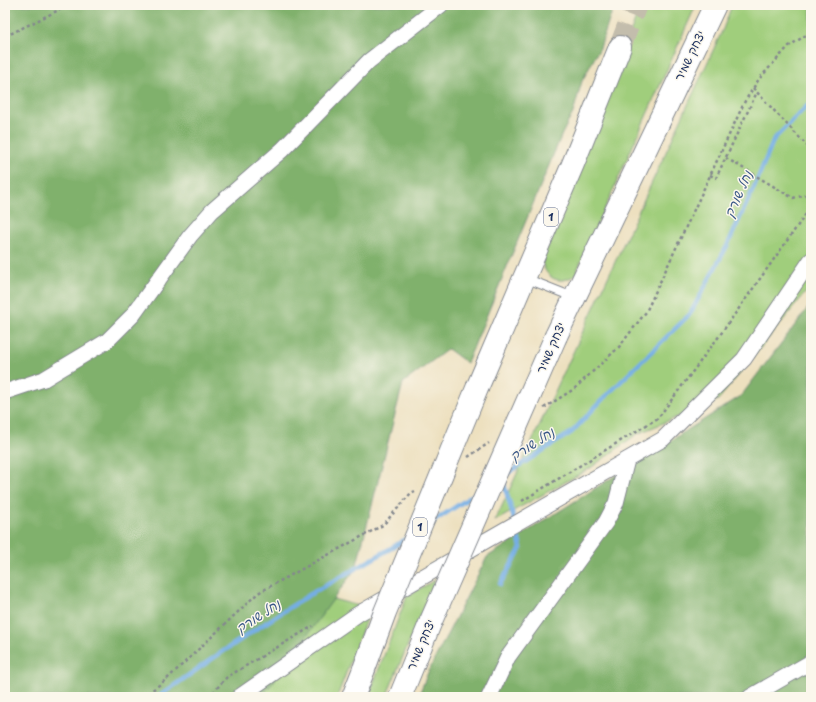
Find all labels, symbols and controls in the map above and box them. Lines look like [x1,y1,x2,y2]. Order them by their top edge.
street label: יצחק שמיר [669,27,709,84]
water label: נחל שורק [719,166,757,220]
road number: 1 [544,208,558,226]
street label: יצחק שמיר [531,319,569,376]
water label: נחל שורק [506,422,558,465]
road number: 1 [413,518,427,536]
water label: נחל שורק [232,594,284,637]
street label: יצחק שמיר [401,616,439,673]

